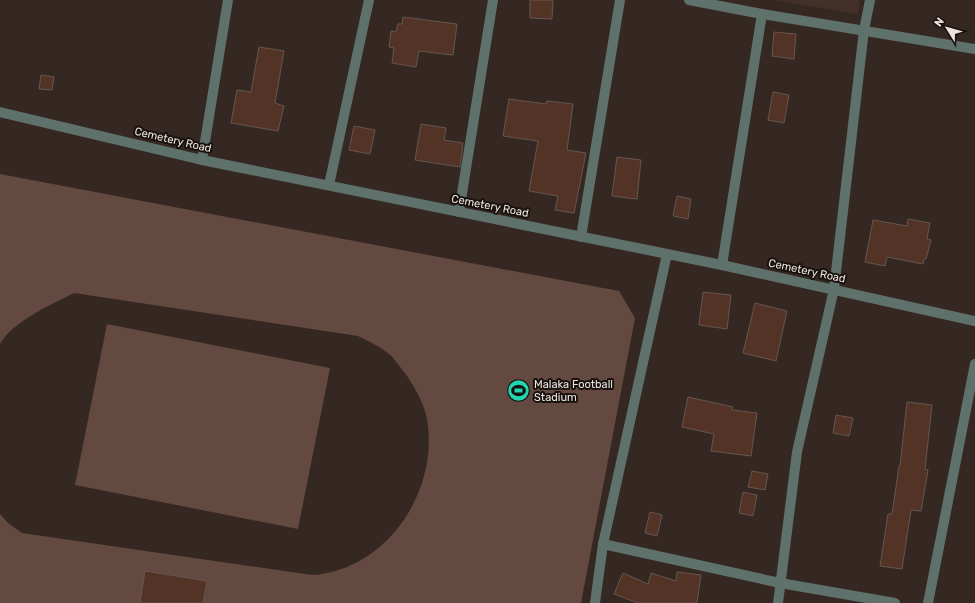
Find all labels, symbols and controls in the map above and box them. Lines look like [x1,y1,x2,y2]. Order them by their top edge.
north arrow [927,8,967,48]
text: N [932,15,947,29]
street label: Cemetery Road [133,125,213,155]
street label: Cemetery Road [450,192,530,220]
street label: Cemetery Road [767,256,847,286]
sports icon: Malaka Football Stadium [505,377,531,403]
place label: Malaka Football Stadium [534,378,613,404]

